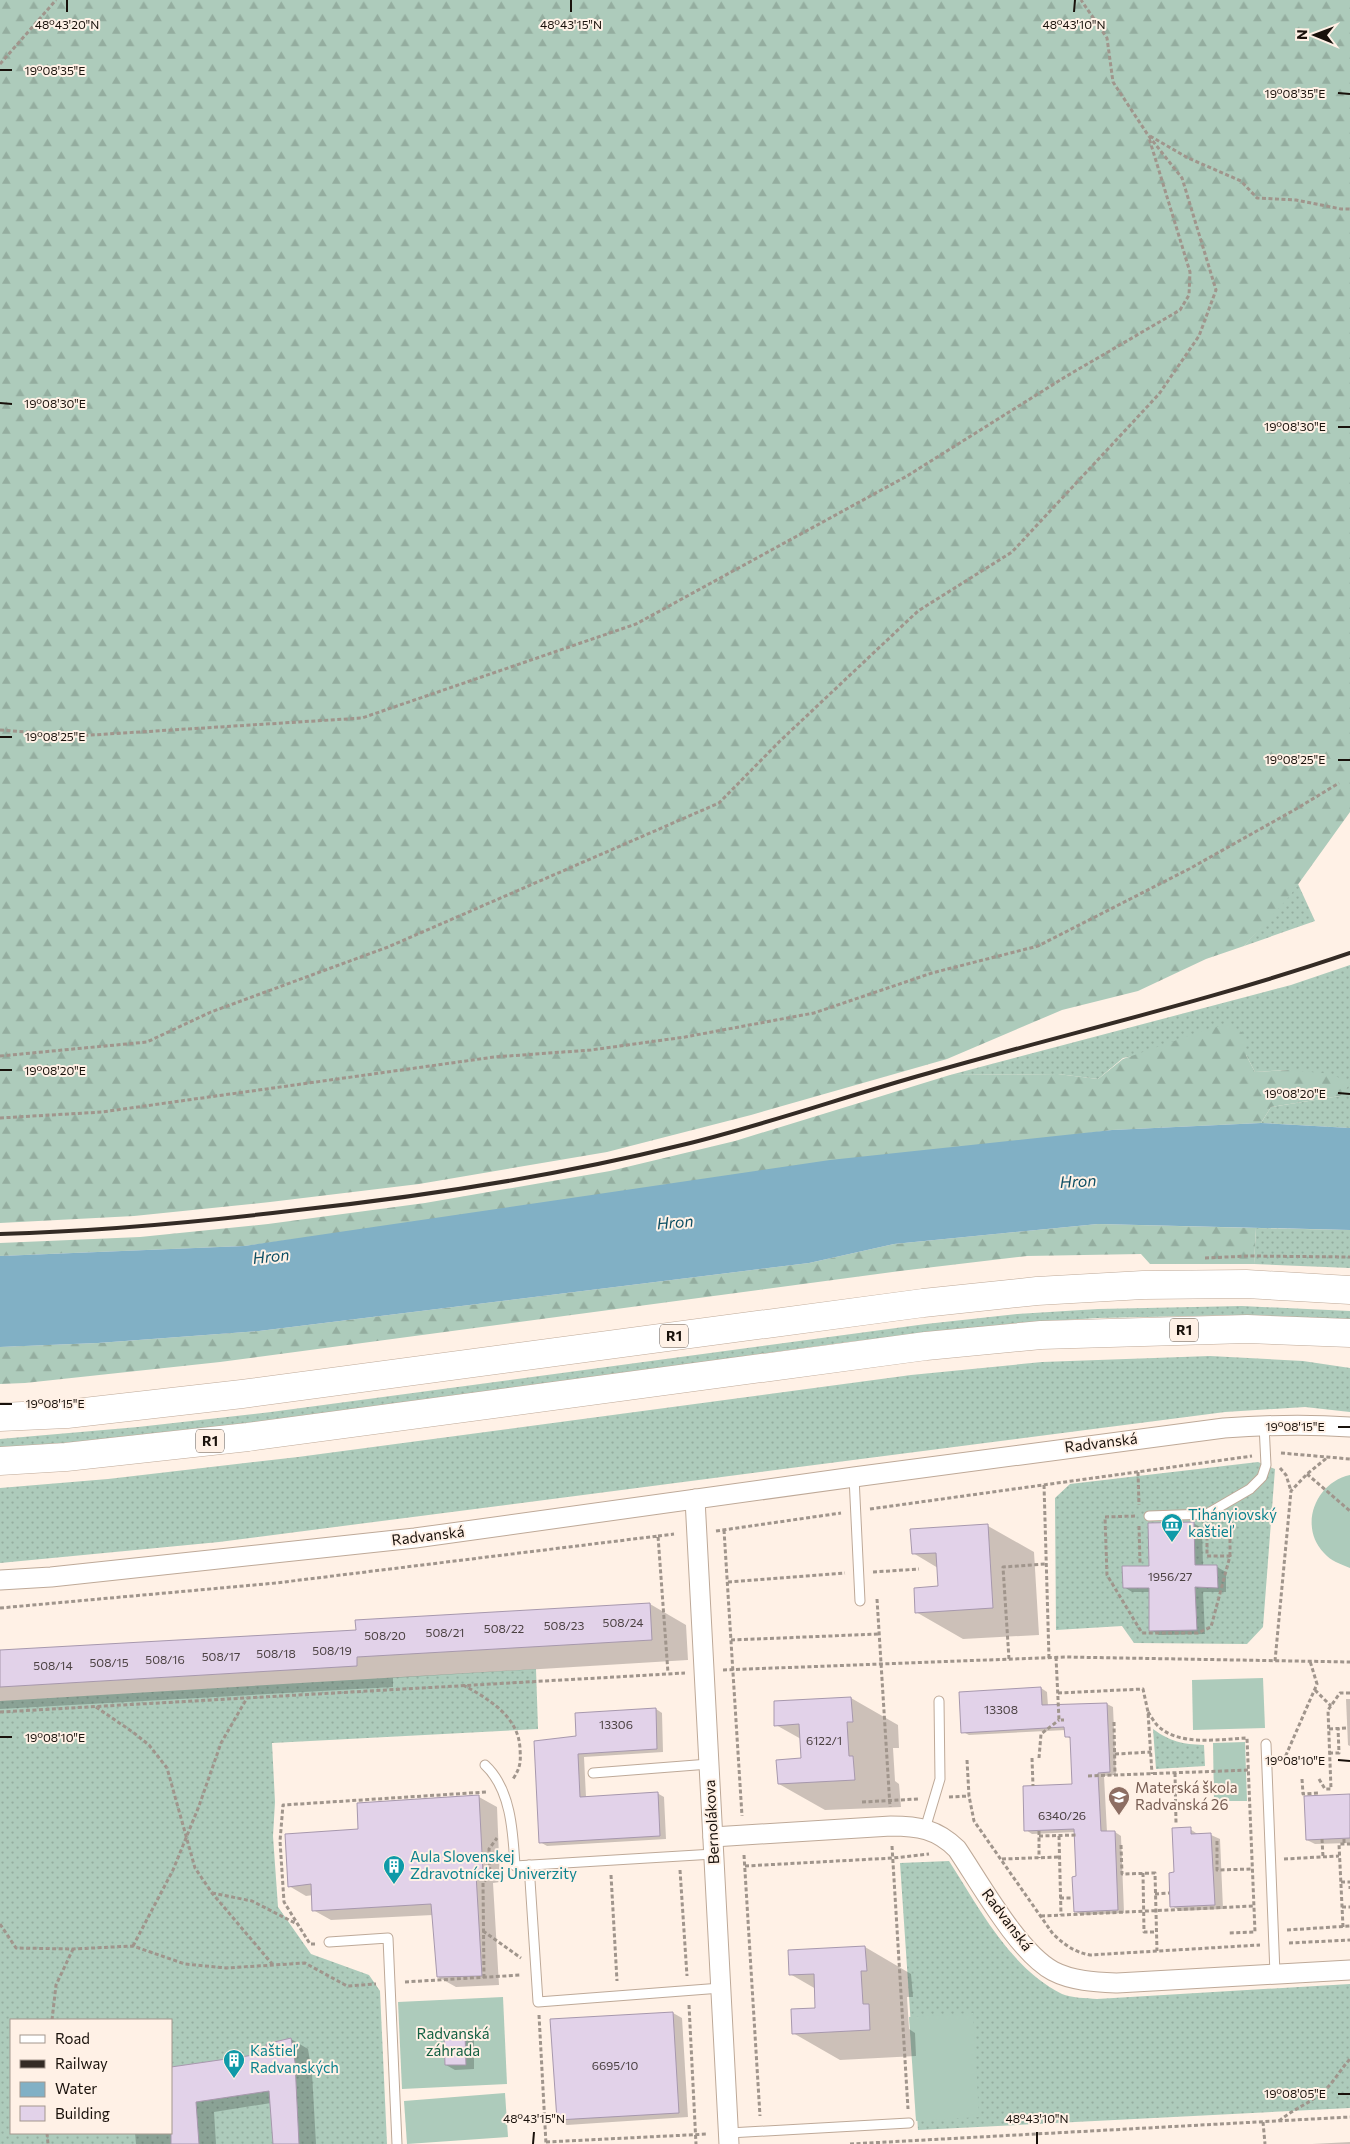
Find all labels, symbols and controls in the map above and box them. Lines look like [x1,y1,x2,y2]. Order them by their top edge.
north arrow [1290,10,1340,60]
text: 48°43'20"N [35,17,99,31]
text: 48°43'15"N [540,17,602,31]
text: 48°43'10"N [1042,17,1106,31]
text: N [1293,29,1310,40]
text: 19°08'35"E [25,63,85,77]
text: 19°08'35"E [1265,86,1325,100]
text: 19°08'30"E [24,396,86,410]
text: 19°08'30"E [1264,419,1326,433]
text: 19°08'25"E [25,729,85,743]
text: 19°08'25"E [1265,752,1325,766]
text: 19°08'20"E [24,1063,86,1077]
text: 19°08'20"E [1264,1086,1326,1100]
water label: Hron [1059,1170,1097,1191]
water label: Hron [656,1210,694,1233]
water label: Hron [252,1244,290,1267]
road number: R1 [1170,1318,1198,1342]
road number: R1 [660,1324,688,1348]
text: 19°08'15"E [25,1396,85,1410]
text: 19°08'15"E [1265,1419,1325,1433]
street label: Radvanská [1063,1429,1138,1455]
road number: R1 [196,1430,224,1452]
place label: Tihányiovský kaštieľ [1188,1505,1277,1540]
museum icon: Tihányiovský kaštieľ [1160,1512,1184,1543]
street label: Radvanská [390,1522,465,1548]
house number: 1956/27 [1148,1569,1192,1583]
house number: 508/24 [603,1615,643,1629]
house number: 508/23 [544,1618,584,1632]
house number: 508/22 [484,1621,525,1635]
house number: 508/21 [426,1625,464,1639]
house number: 508/20 [364,1628,406,1642]
house number: 508/19 [312,1643,352,1657]
house number: 508/18 [256,1646,296,1660]
house number: 508/17 [202,1649,240,1663]
house number: 508/16 [145,1652,185,1666]
house number: 508/15 [89,1655,129,1669]
house number: 508/14 [33,1658,73,1672]
house number: 13308 [984,1702,1018,1716]
house number: 13306 [599,1717,633,1731]
text: 19°08'10"E [25,1730,85,1744]
house number: 6122/1 [806,1733,842,1747]
text: 19°08'10"E [1265,1753,1325,1767]
place label: Materská škola Radvanská 26 [1135,1778,1238,1813]
street label: Bernolákova [700,1779,722,1865]
school or university icon: Materská škola Radvanská 26 [1107,1785,1131,1816]
house number: 6340/26 [1038,1808,1086,1822]
place label: Aula Slovenskej Zdravotníckej Univerzity [410,1847,577,1882]
building icon: Aula Slovenskej Zdravotníckej Univerzity [382,1854,406,1885]
street label: Radvanská [979,1885,1037,1954]
legend [10,2019,172,2134]
park label: Radvanská záhrada [416,2024,490,2059]
text: Road [55,2029,90,2047]
place label: Kaštieľ Radvanských [250,2041,339,2076]
building icon: Kaštieľ Radvanských [222,2048,246,2079]
text: Railway [55,2054,108,2072]
house number: 6695/10 [592,2058,638,2072]
text: Water [55,2079,97,2097]
text: 19°08'05"E [1264,2086,1326,2100]
text: Building [55,2104,110,2122]
text: 48°43'15"N [503,2111,565,2125]
text: 48°43'10"N [1005,2111,1069,2125]

